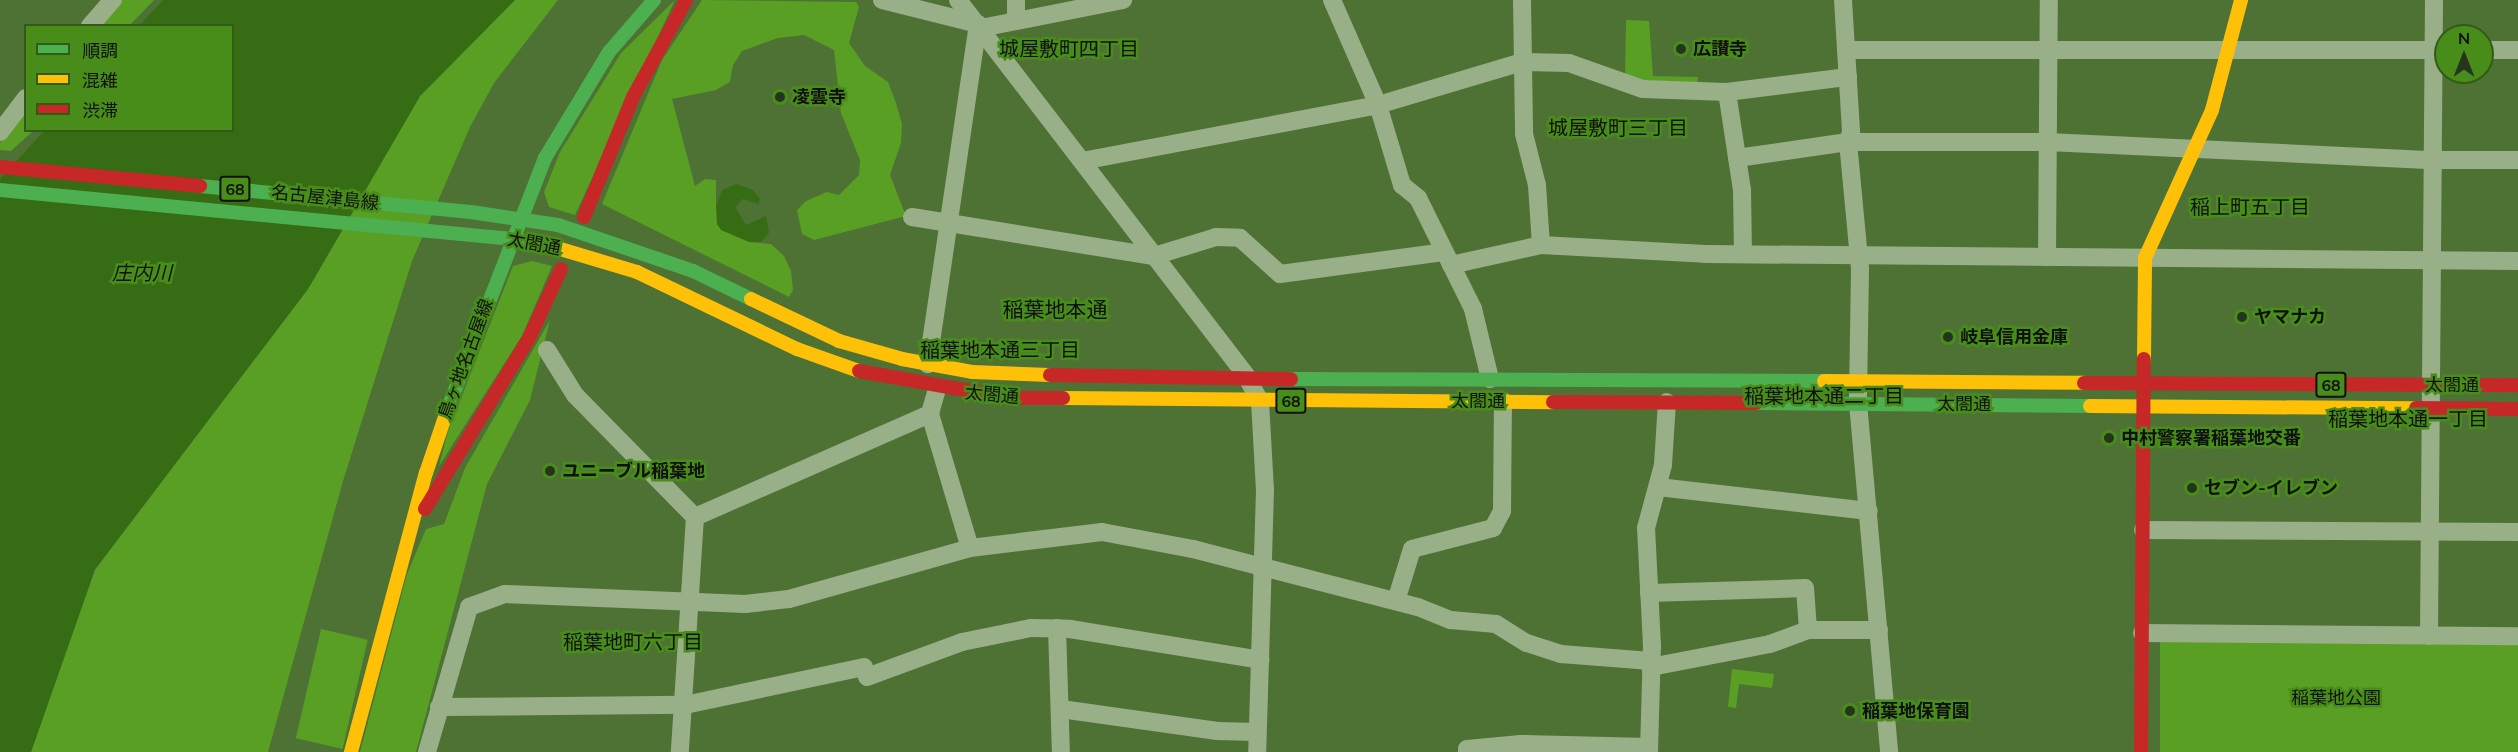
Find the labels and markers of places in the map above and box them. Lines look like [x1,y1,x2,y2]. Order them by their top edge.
place label: 広讃寺 [1693,38,1747,60]
marker: 広讃寺 [1674,42,1688,56]
place label: 凌雲寺 [792,86,846,108]
marker: 凌雲寺 [773,90,787,104]
place label: ヤマナカ [2254,306,2326,328]
marker: ヤマナカ [2235,310,2249,324]
place label: 岐阜信用金庫 [1960,326,2068,348]
marker: 岐阜信用金庫 [1941,330,1955,344]
place label: 中村警察署稲葉地交番 [2121,427,2301,449]
marker: 中村警察署稲葉地交番 [2102,431,2116,445]
place label: ユニーブル稲葉地 [562,460,706,482]
marker: ユニーブル稲葉地 [543,464,557,478]
place label: セブン-イレブン [2204,477,2338,499]
marker: セブン-イレブン [2185,481,2199,495]
place label: 稲葉地保育園 [1862,700,1970,722]
marker: 稲葉地保育園 [1843,704,1857,718]

